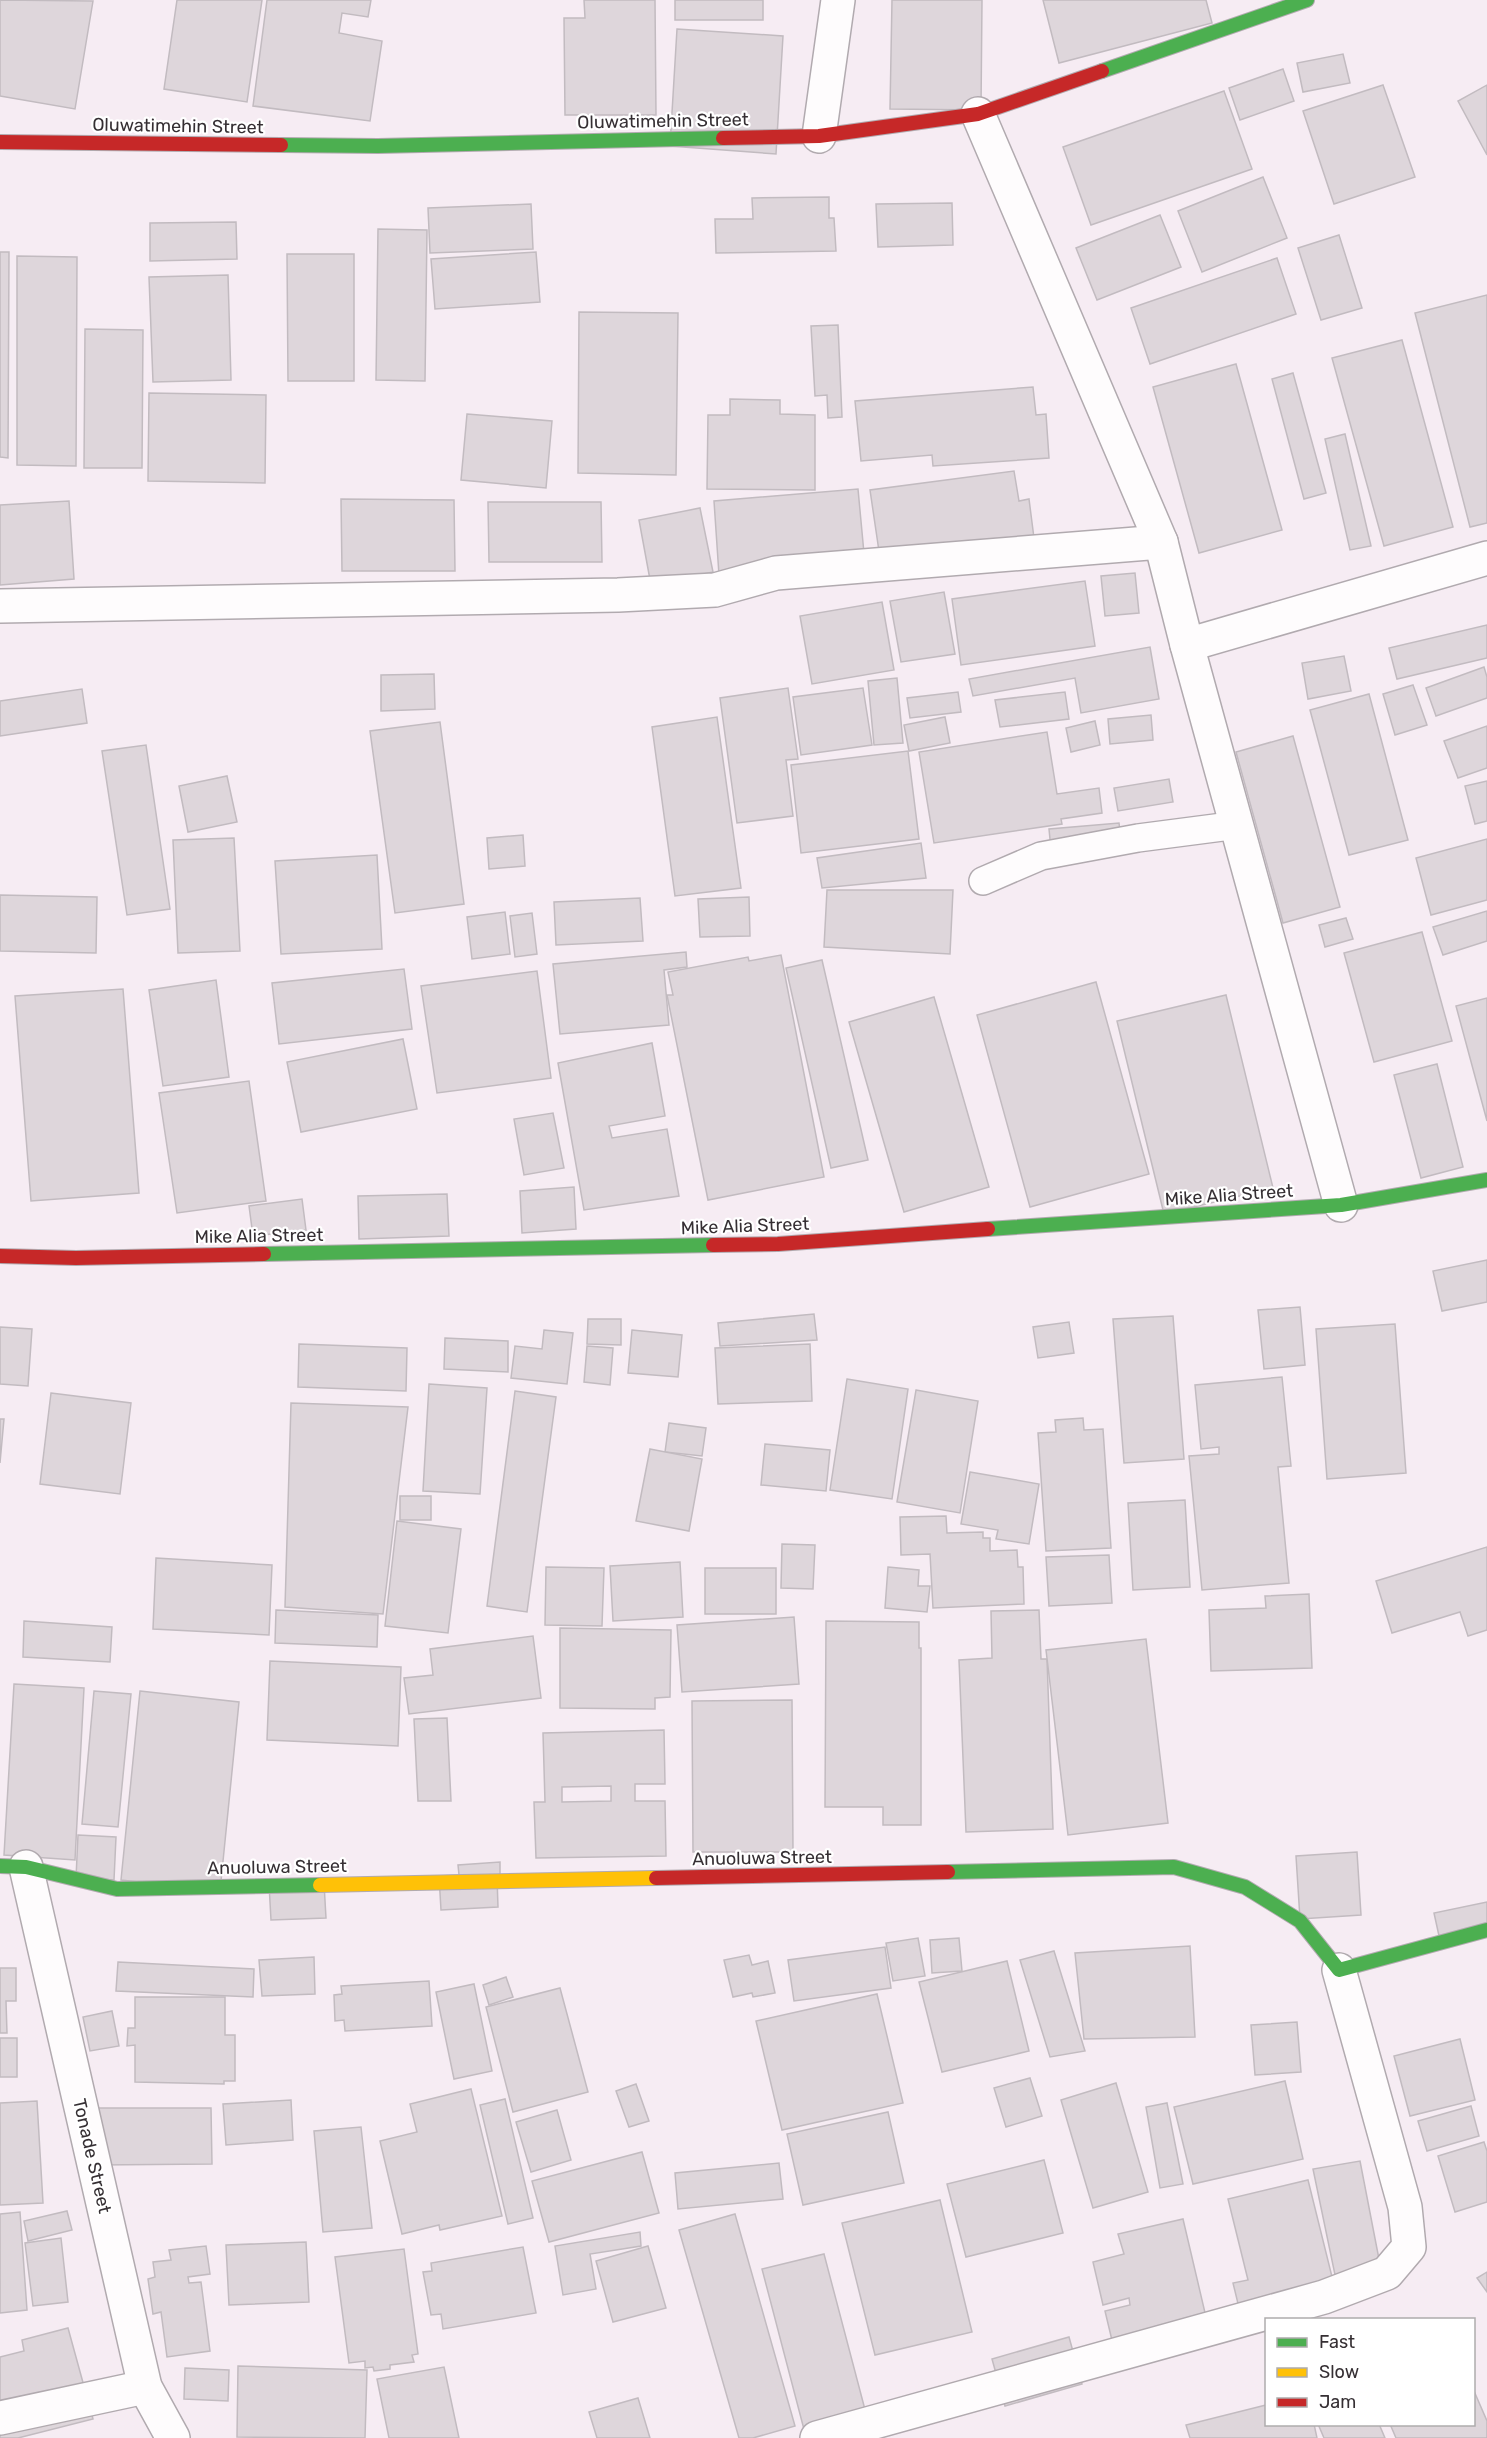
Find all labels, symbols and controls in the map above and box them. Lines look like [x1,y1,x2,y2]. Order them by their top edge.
street label: Oluwatimehin Street [577,109,749,133]
street label: Oluwatimehin Street [92,114,264,138]
street label: Mike Alia Street [1164,1180,1294,1210]
street label: Mike Alia Street [680,1213,810,1239]
street label: Mike Alia Street [194,1224,324,1248]
street label: Anuoluwa Street [692,1846,832,1870]
street label: Anuoluwa Street [207,1855,347,1879]
street label: Tonade Street [68,2096,116,2216]
legend [1265,2318,1475,2426]
text: Fast [1319,2331,1355,2353]
text: Slow [1319,2361,1359,2383]
text: Jam [1319,2391,1356,2413]

